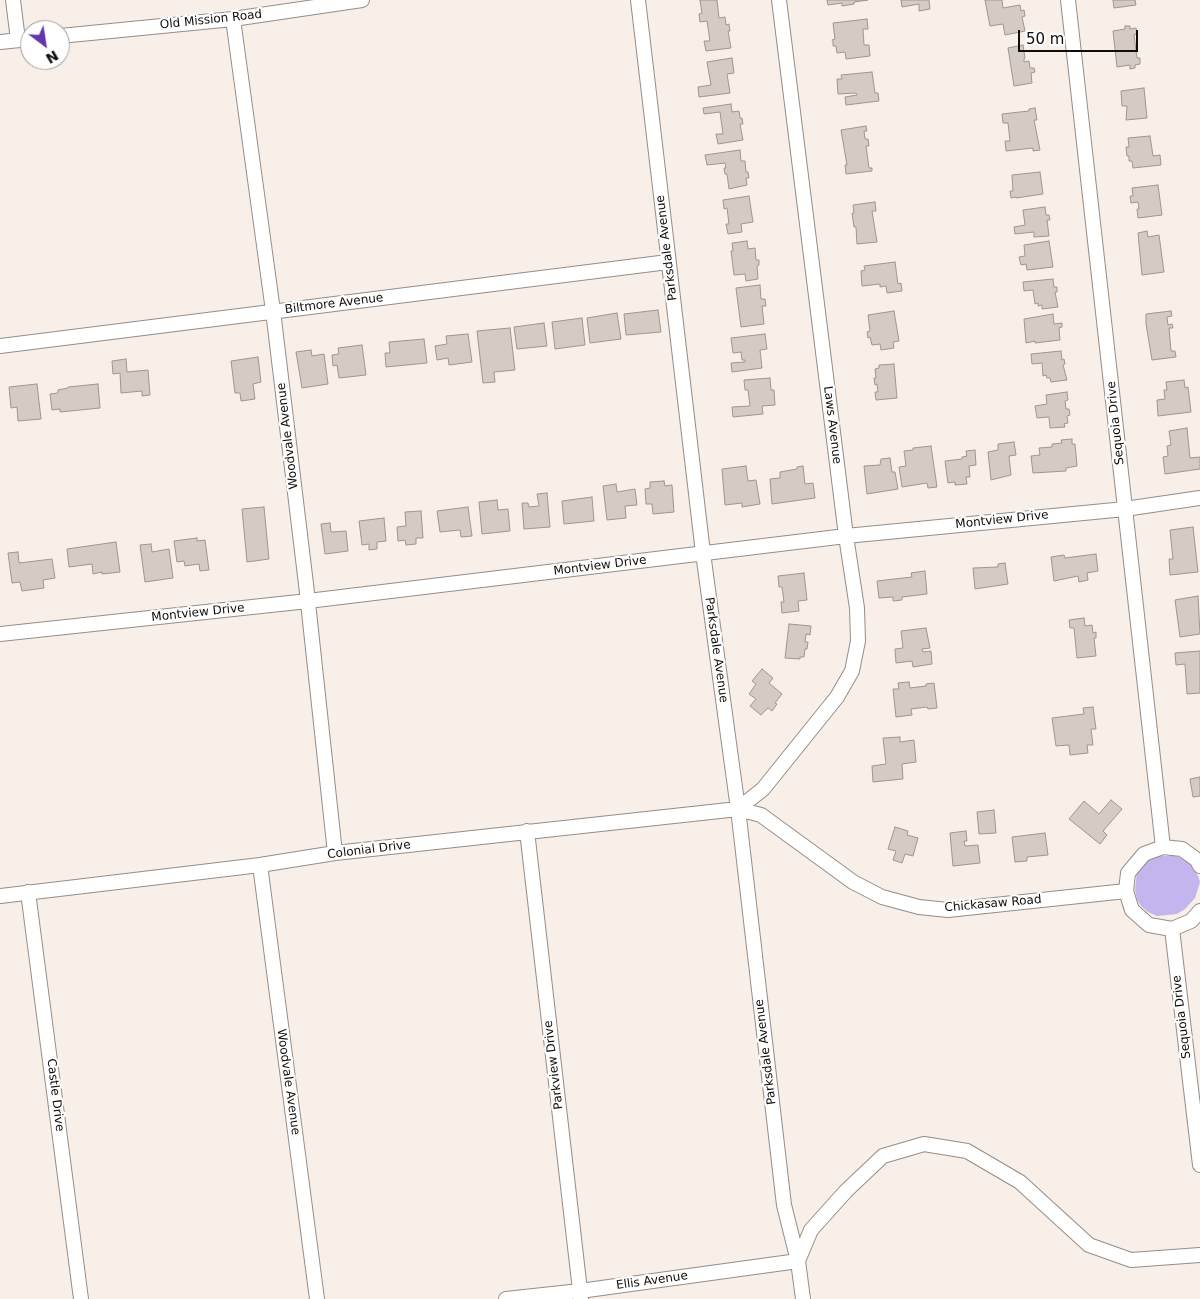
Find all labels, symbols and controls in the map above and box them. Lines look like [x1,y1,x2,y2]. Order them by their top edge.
street label: Old Mission Road [159,7,263,33]
north arrow [20,20,70,70]
scale bar [1020,20,1140,52]
text: 50 m [1026,30,1064,48]
text: N [43,47,61,67]
street label: Parksdale Avenue [653,194,681,302]
street label: Biltmore Avenue [284,291,384,317]
street label: Sequoia Drive [1104,380,1128,466]
street label: Woodvale Avenue [274,382,302,490]
street label: Laws Avenue [820,385,844,465]
street label: Montview Drive [955,508,1049,532]
street label: Montview Drive [553,553,647,579]
street label: Parksdale Avenue [701,596,731,704]
street label: Montview Drive [151,601,245,625]
street label: Colonial Drive [327,838,411,862]
street label: Chickasaw Road [944,893,1042,915]
street label: Sequoia Drive [1170,974,1194,1060]
street label: Parksdale Avenue [752,998,780,1106]
street label: Parkview Drive [541,1020,567,1110]
street label: Woodvale Avenue [273,1028,303,1136]
street label: Castle Drive [43,1058,67,1132]
street label: Ellis Avenue [615,1269,689,1293]

